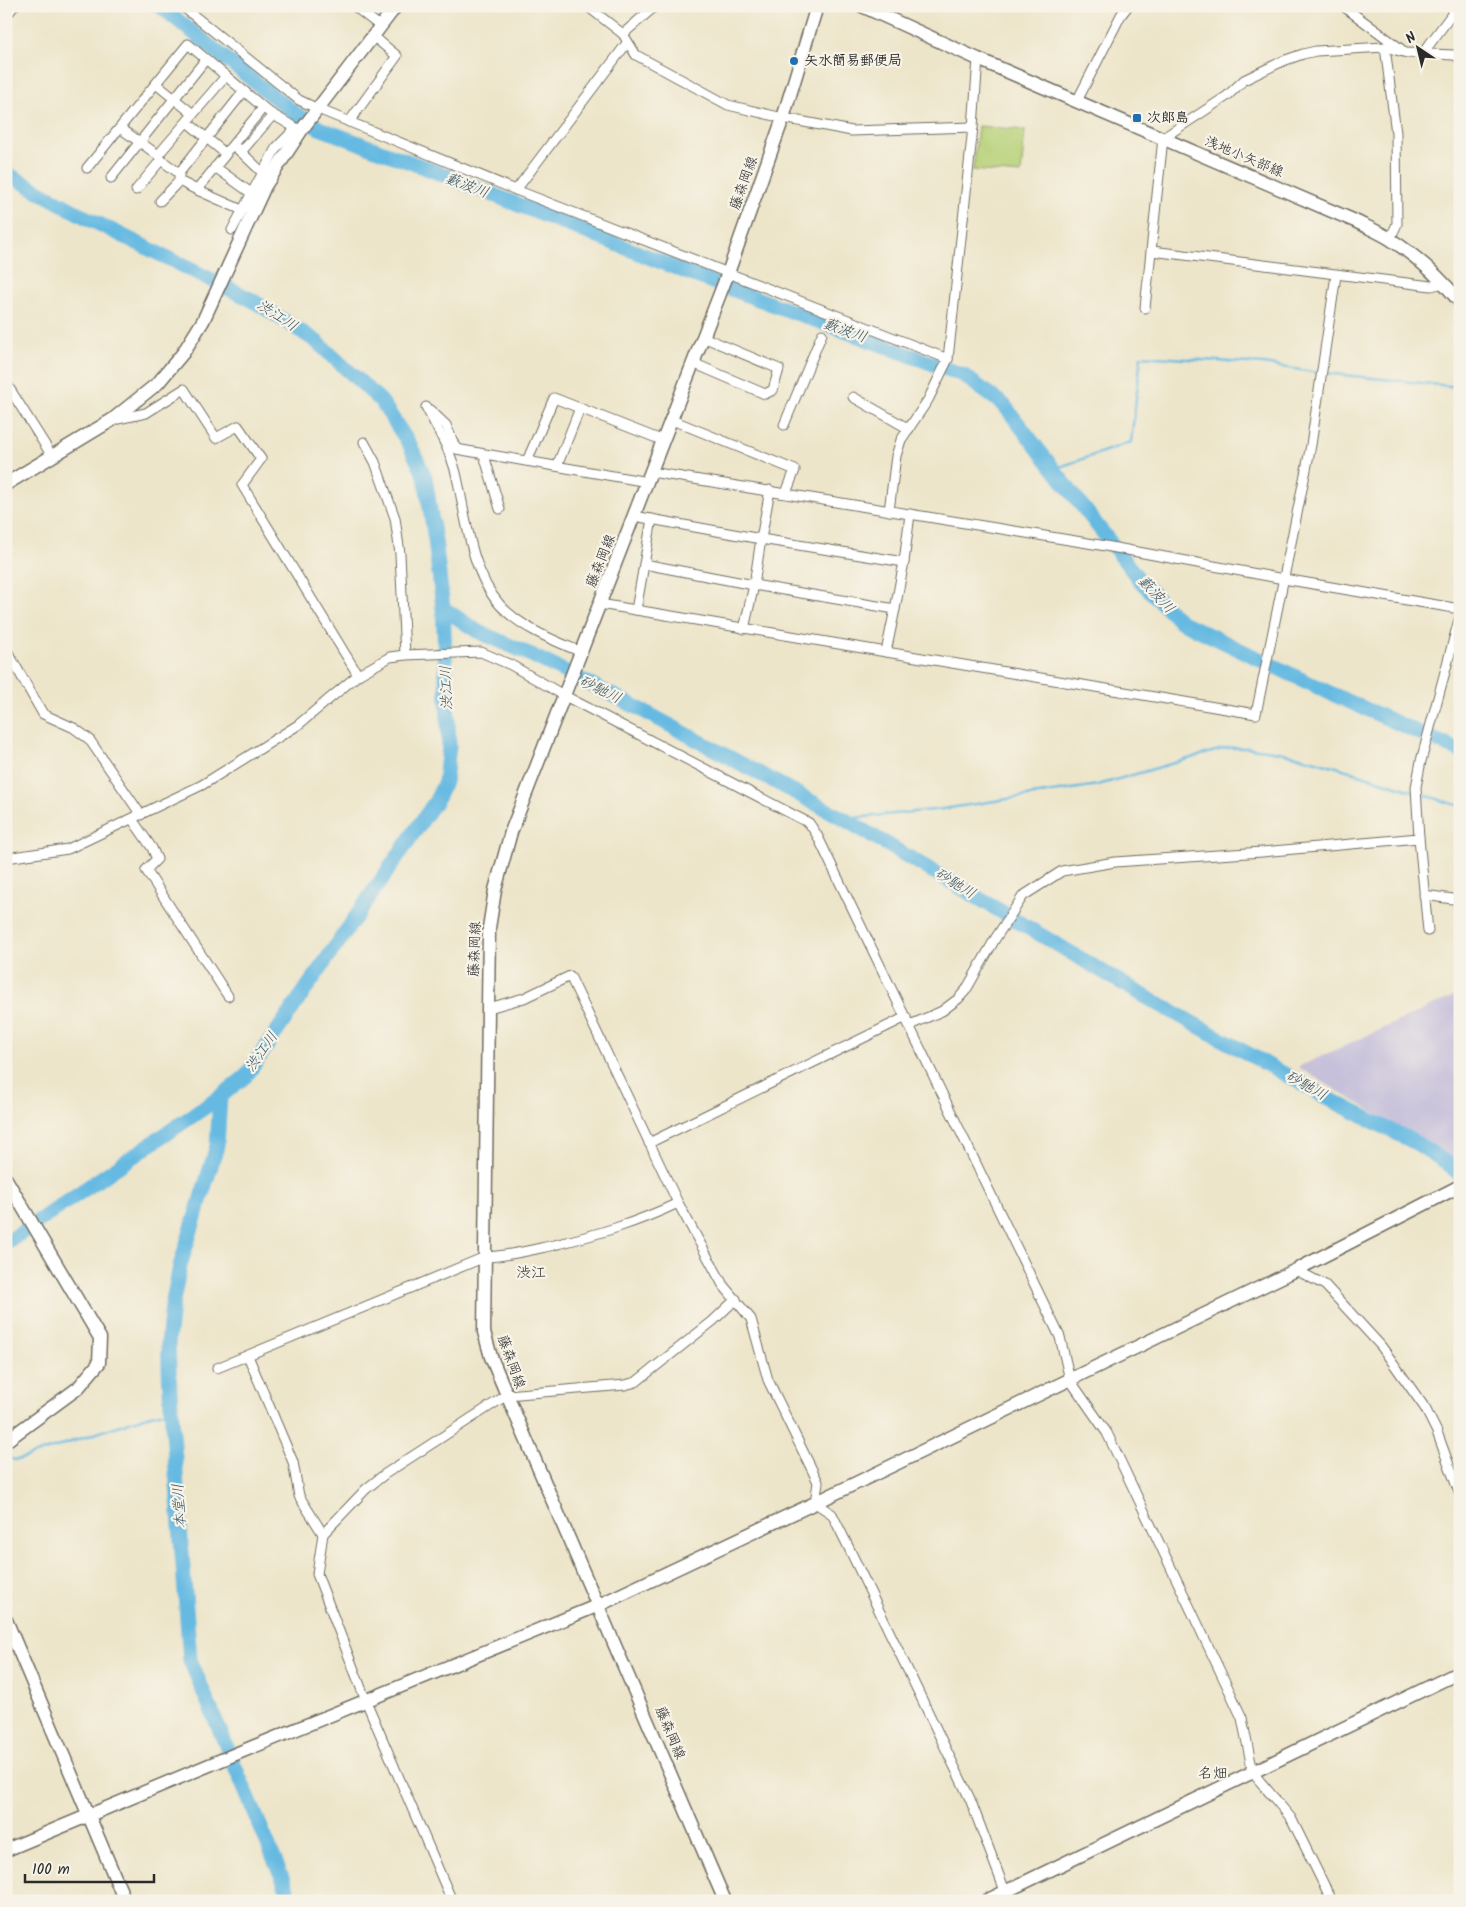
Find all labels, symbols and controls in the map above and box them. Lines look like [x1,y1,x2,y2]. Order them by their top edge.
north arrow [1394,22,1444,72]
text: N [1401,27,1421,50]
place label: 矢水簡易郵便局 [804,50,902,72]
marker: 矢水簡易郵便局 [788,55,800,67]
place label: 次郎島 [1147,107,1189,129]
marker: 次郎島 [1131,112,1143,124]
street label: 浅地小矢部線 [1201,130,1287,184]
street label: 藤森岡線 [724,153,764,213]
water label: 藪波川 [442,167,492,205]
water label: 渋江川 [252,294,302,338]
water label: 藪波川 [820,312,870,350]
street label: 藤森岡線 [580,531,622,591]
water label: 藪波川 [1132,570,1180,620]
water label: 渋江川 [434,665,460,711]
water label: 砂馳川 [575,669,625,711]
water label: 砂馳川 [930,862,980,906]
street label: 藤森岡線 [463,921,487,977]
water label: 渋江川 [239,1027,285,1077]
water label: 砂馳川 [1280,1065,1332,1107]
district label: 渋江 [516,1261,546,1285]
street label: 藤森岡線 [491,1332,531,1392]
water label: 本堂川 [166,1483,194,1529]
street label: 藤森岡線 [649,1703,691,1763]
district label: 名畑 [1198,1762,1228,1786]
scale bar [25,1852,154,1884]
text: 100 m [32,1858,70,1882]

